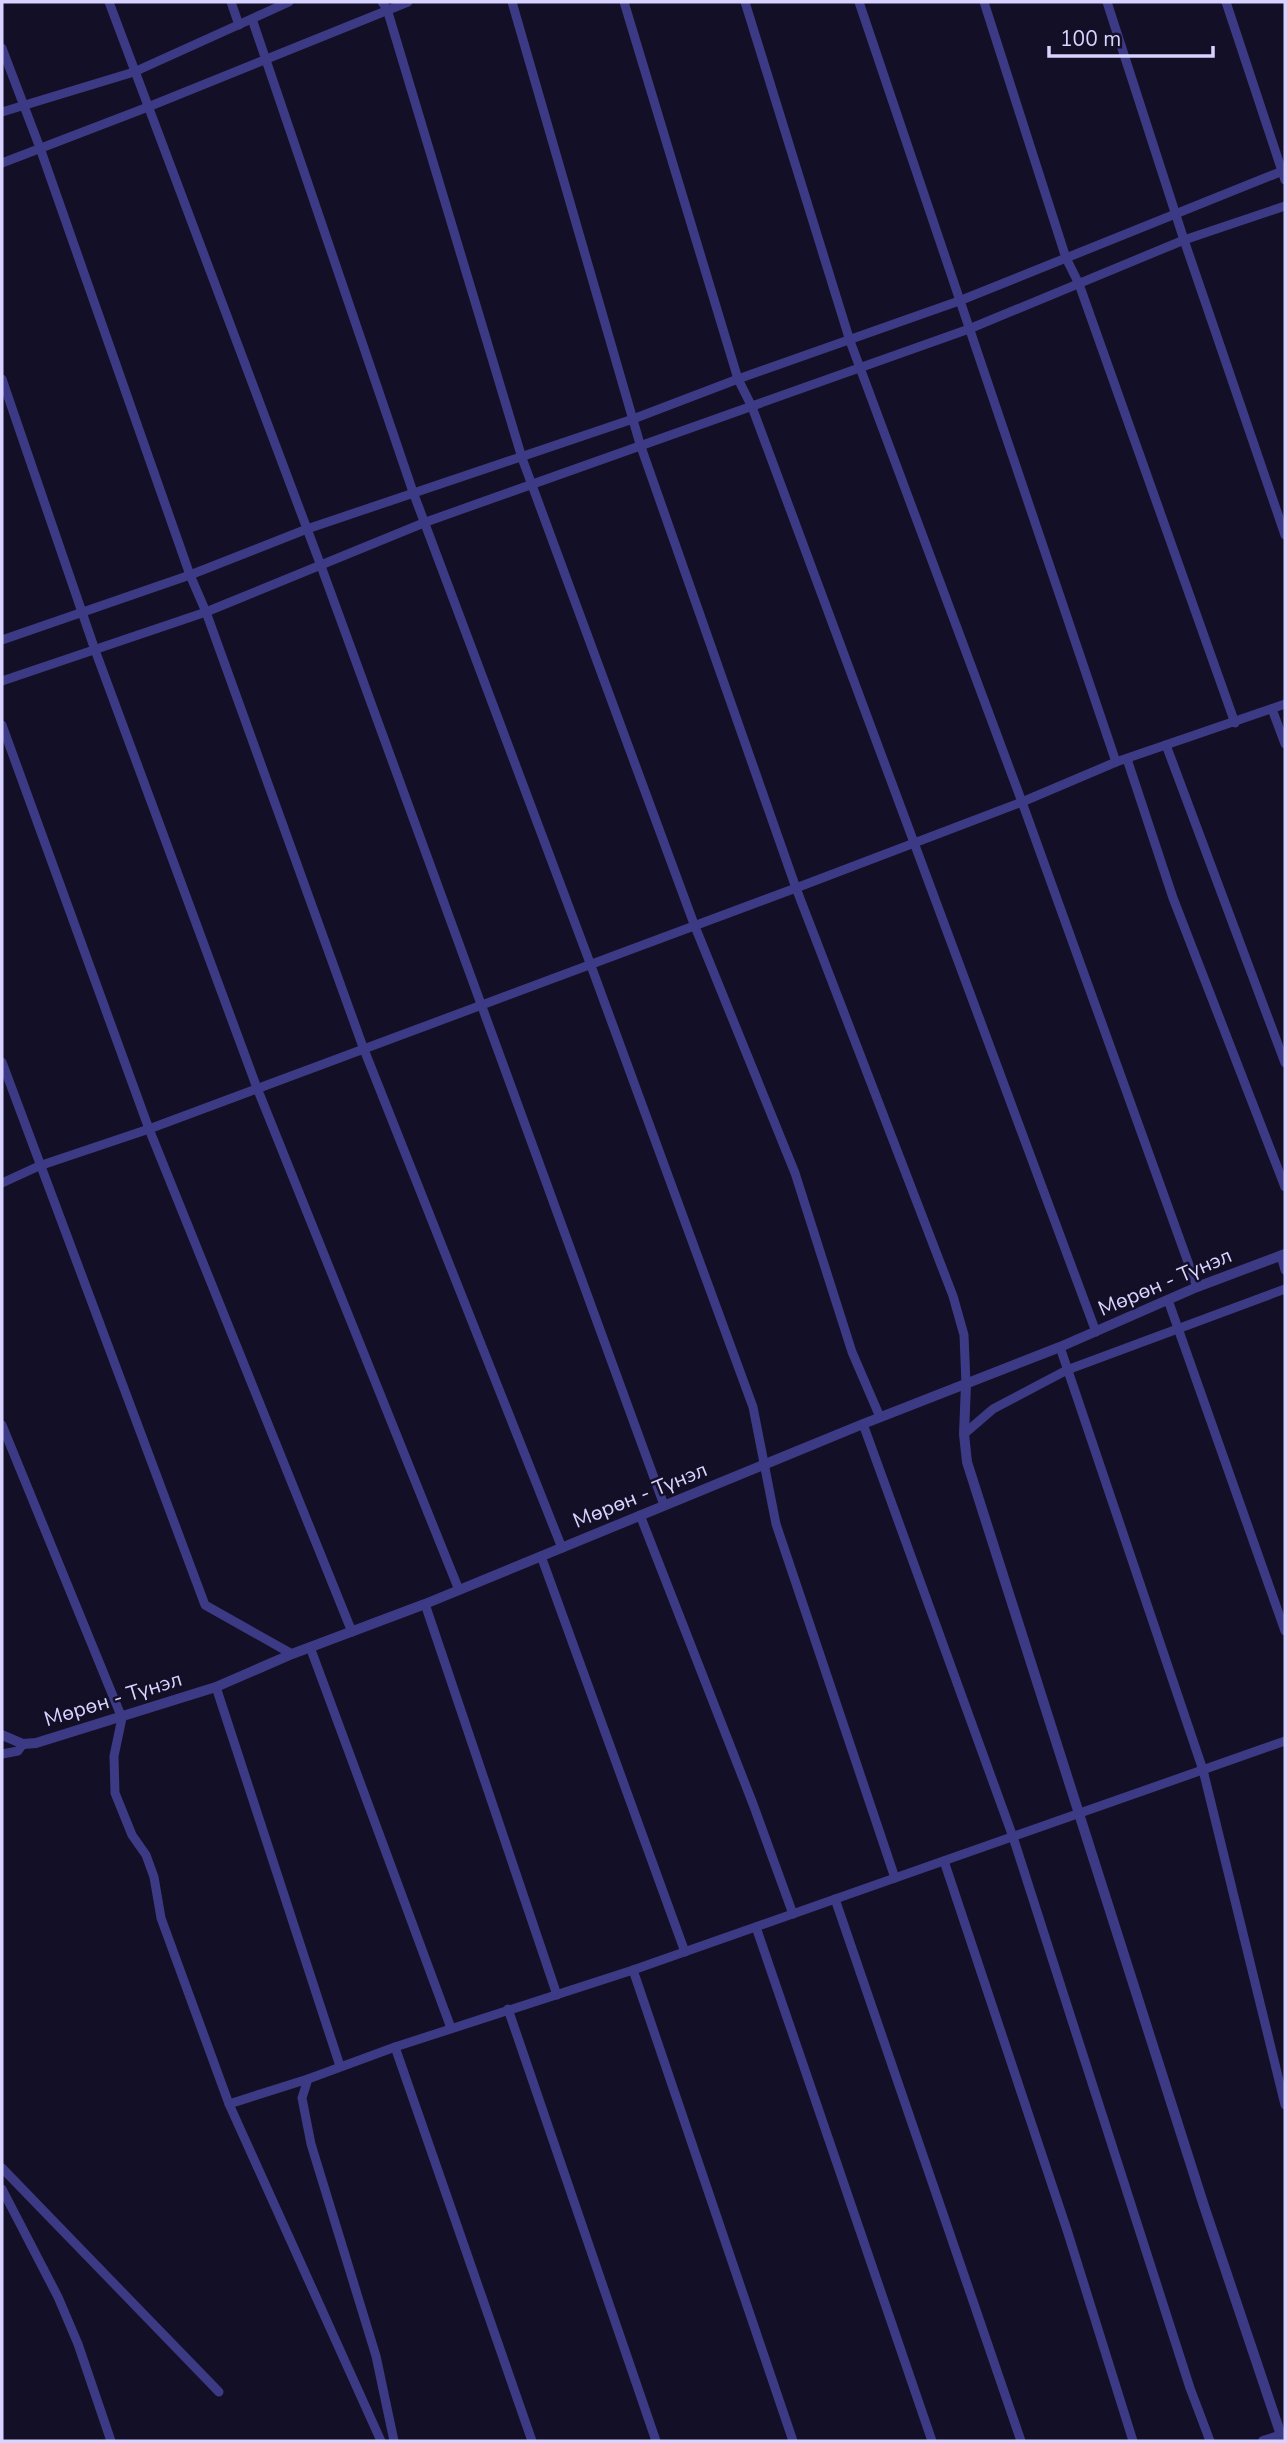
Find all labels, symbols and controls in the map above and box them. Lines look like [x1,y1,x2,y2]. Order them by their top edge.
scale bar [1049,14,1214,58]
text: 100 m [1060,25,1121,53]
street label: Мөрөн - Түнэл [1094,1241,1236,1323]
street label: Мөрөн - Түнэл [569,1455,711,1535]
street label: Мөрөн - Түнэл [41,1665,185,1733]

